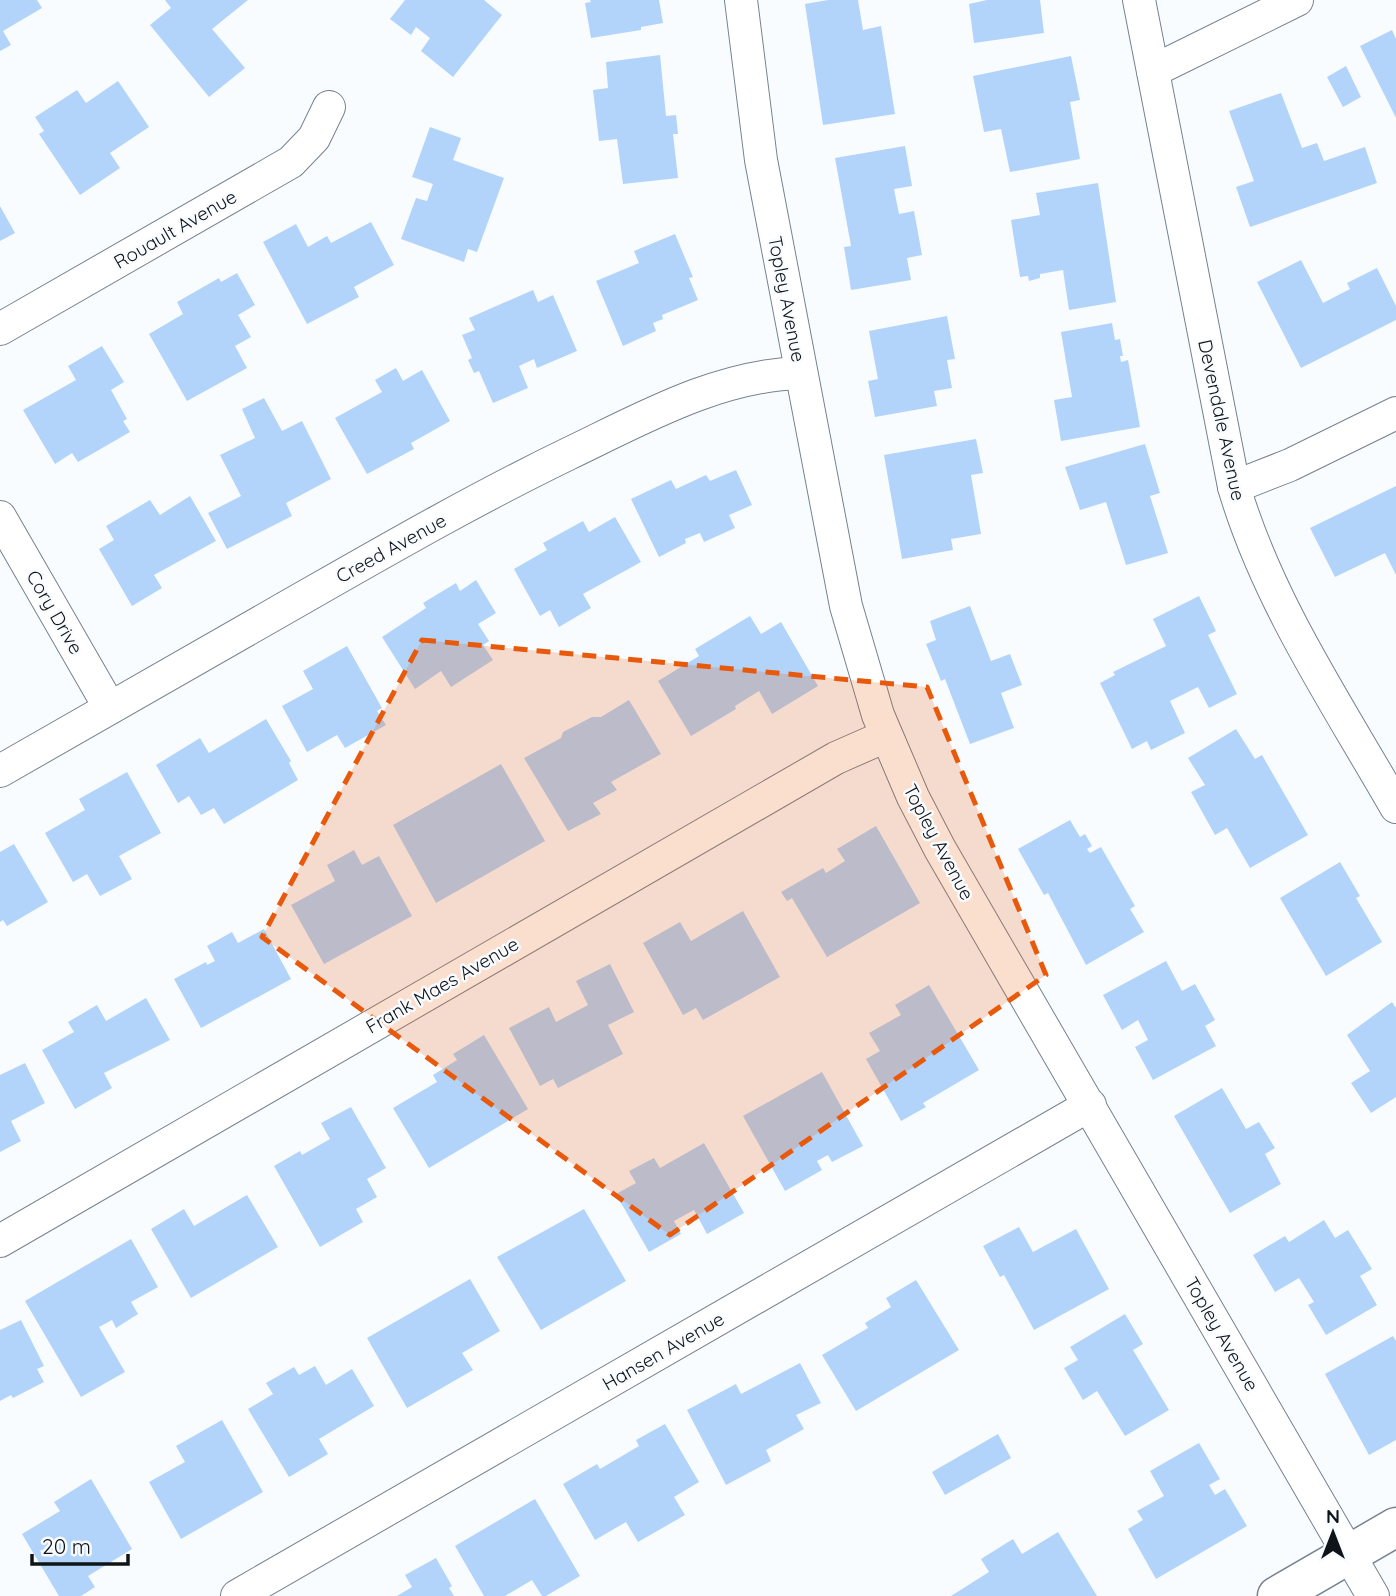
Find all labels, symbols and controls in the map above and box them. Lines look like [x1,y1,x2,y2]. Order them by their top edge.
street label: Rouault Avenue [109,184,241,274]
street label: Topley Avenue [763,234,811,364]
street label: Devendale Avenue [1193,337,1251,503]
street label: Creed Avenue [332,508,450,588]
street label: Cory Drive [21,566,89,658]
street label: Topley Avenue [898,780,980,904]
street label: Frank Maes Avenue [361,931,523,1039]
street label: Topley Avenue [1180,1273,1264,1395]
street label: Hansen Avenue [598,1306,728,1396]
north arrow [1298,1498,1368,1568]
text: N [1326,1504,1340,1528]
scale bar [32,1522,128,1566]
text: 20 m [42,1533,91,1559]

